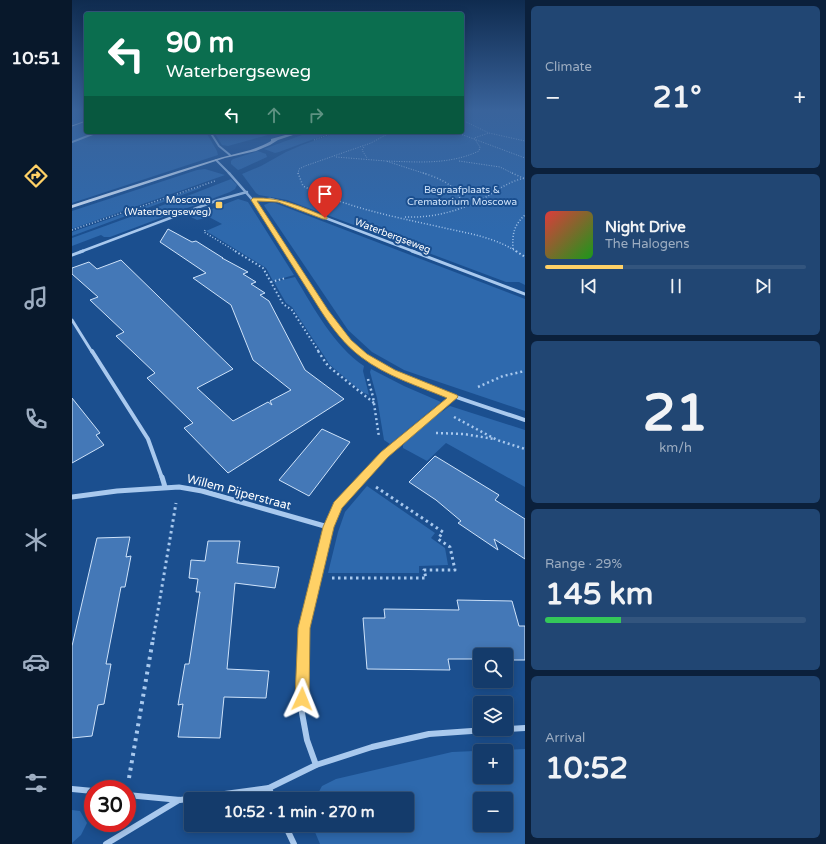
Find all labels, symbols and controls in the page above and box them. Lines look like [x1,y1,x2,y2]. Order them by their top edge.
text: 90 m [166,26,234,60]
icon: left [100,28,152,80]
text: 10:51 [11,47,61,69]
text: Climate [545,59,592,75]
text: Waterbergseweg [166,60,311,82]
text: 21° [653,79,702,116]
text: − [545,85,561,111]
text: + [794,85,806,111]
icon: left [221,104,243,126]
icon: ahead [263,104,285,126]
icon: right [305,104,327,126]
icon: directions [22,162,50,190]
pin [308,177,342,218]
icon: arrive [314,183,336,205]
park label: Begraafplaats & Crematorium Moscowa [407,184,517,208]
place label: Moscowa (Waterbergseweg) [124,194,211,218]
marker: Moscowa (Waterbergseweg) [214,200,224,210]
street label: Waterbergseweg [353,216,432,256]
text: Night Drive [605,218,686,236]
text: The Halogens [605,236,689,252]
icon: previous [578,275,600,297]
icon: pause [665,275,687,297]
icon: next [752,275,774,297]
icon: music [22,284,50,312]
text: 21 [643,382,708,445]
icon: phone [22,405,50,433]
text: km/h [659,440,692,456]
street label: Willem Pijperstraat [185,471,293,513]
icon: climate [22,526,50,554]
text: Range · 29% [545,556,622,572]
text: 145 km [545,576,653,613]
icon: car [22,648,50,676]
map controls [473,648,513,832]
button: search [473,648,513,688]
position arrow [281,678,323,720]
button: layers [473,696,513,736]
text: Arrival [545,730,585,746]
button: + [473,744,513,784]
text: 10:52 [545,750,628,787]
icon: filters [22,769,50,797]
speed limit sign: 30 [84,780,136,832]
button: − [473,792,513,832]
text: 10:52 · 1 min · 270 m [224,803,374,821]

